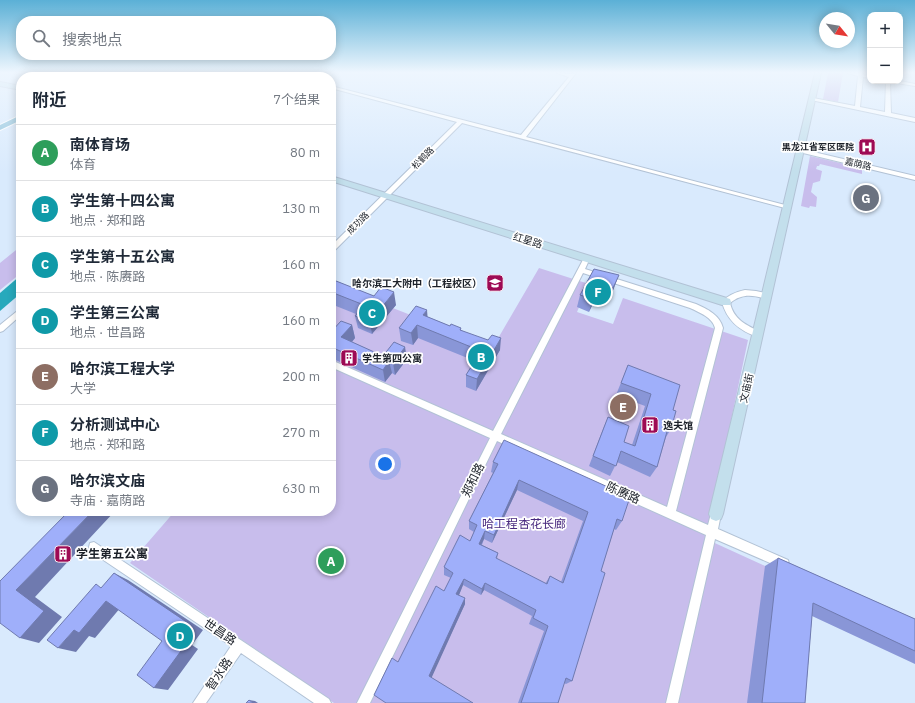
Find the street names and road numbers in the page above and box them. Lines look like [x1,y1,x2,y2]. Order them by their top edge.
street label: 松鹤路 [409,144,436,171]
street label: 嘉荫路 [844,155,873,172]
street label: 成功路 [344,209,371,236]
street label: 红星路 [512,230,544,251]
street label: 文庙街 [737,372,756,404]
street label: 郑和路 [458,460,487,499]
street label: 陈赓路 [604,478,643,507]
street label: 世昌路 [201,615,239,648]
street label: 智水路 [202,655,235,693]

